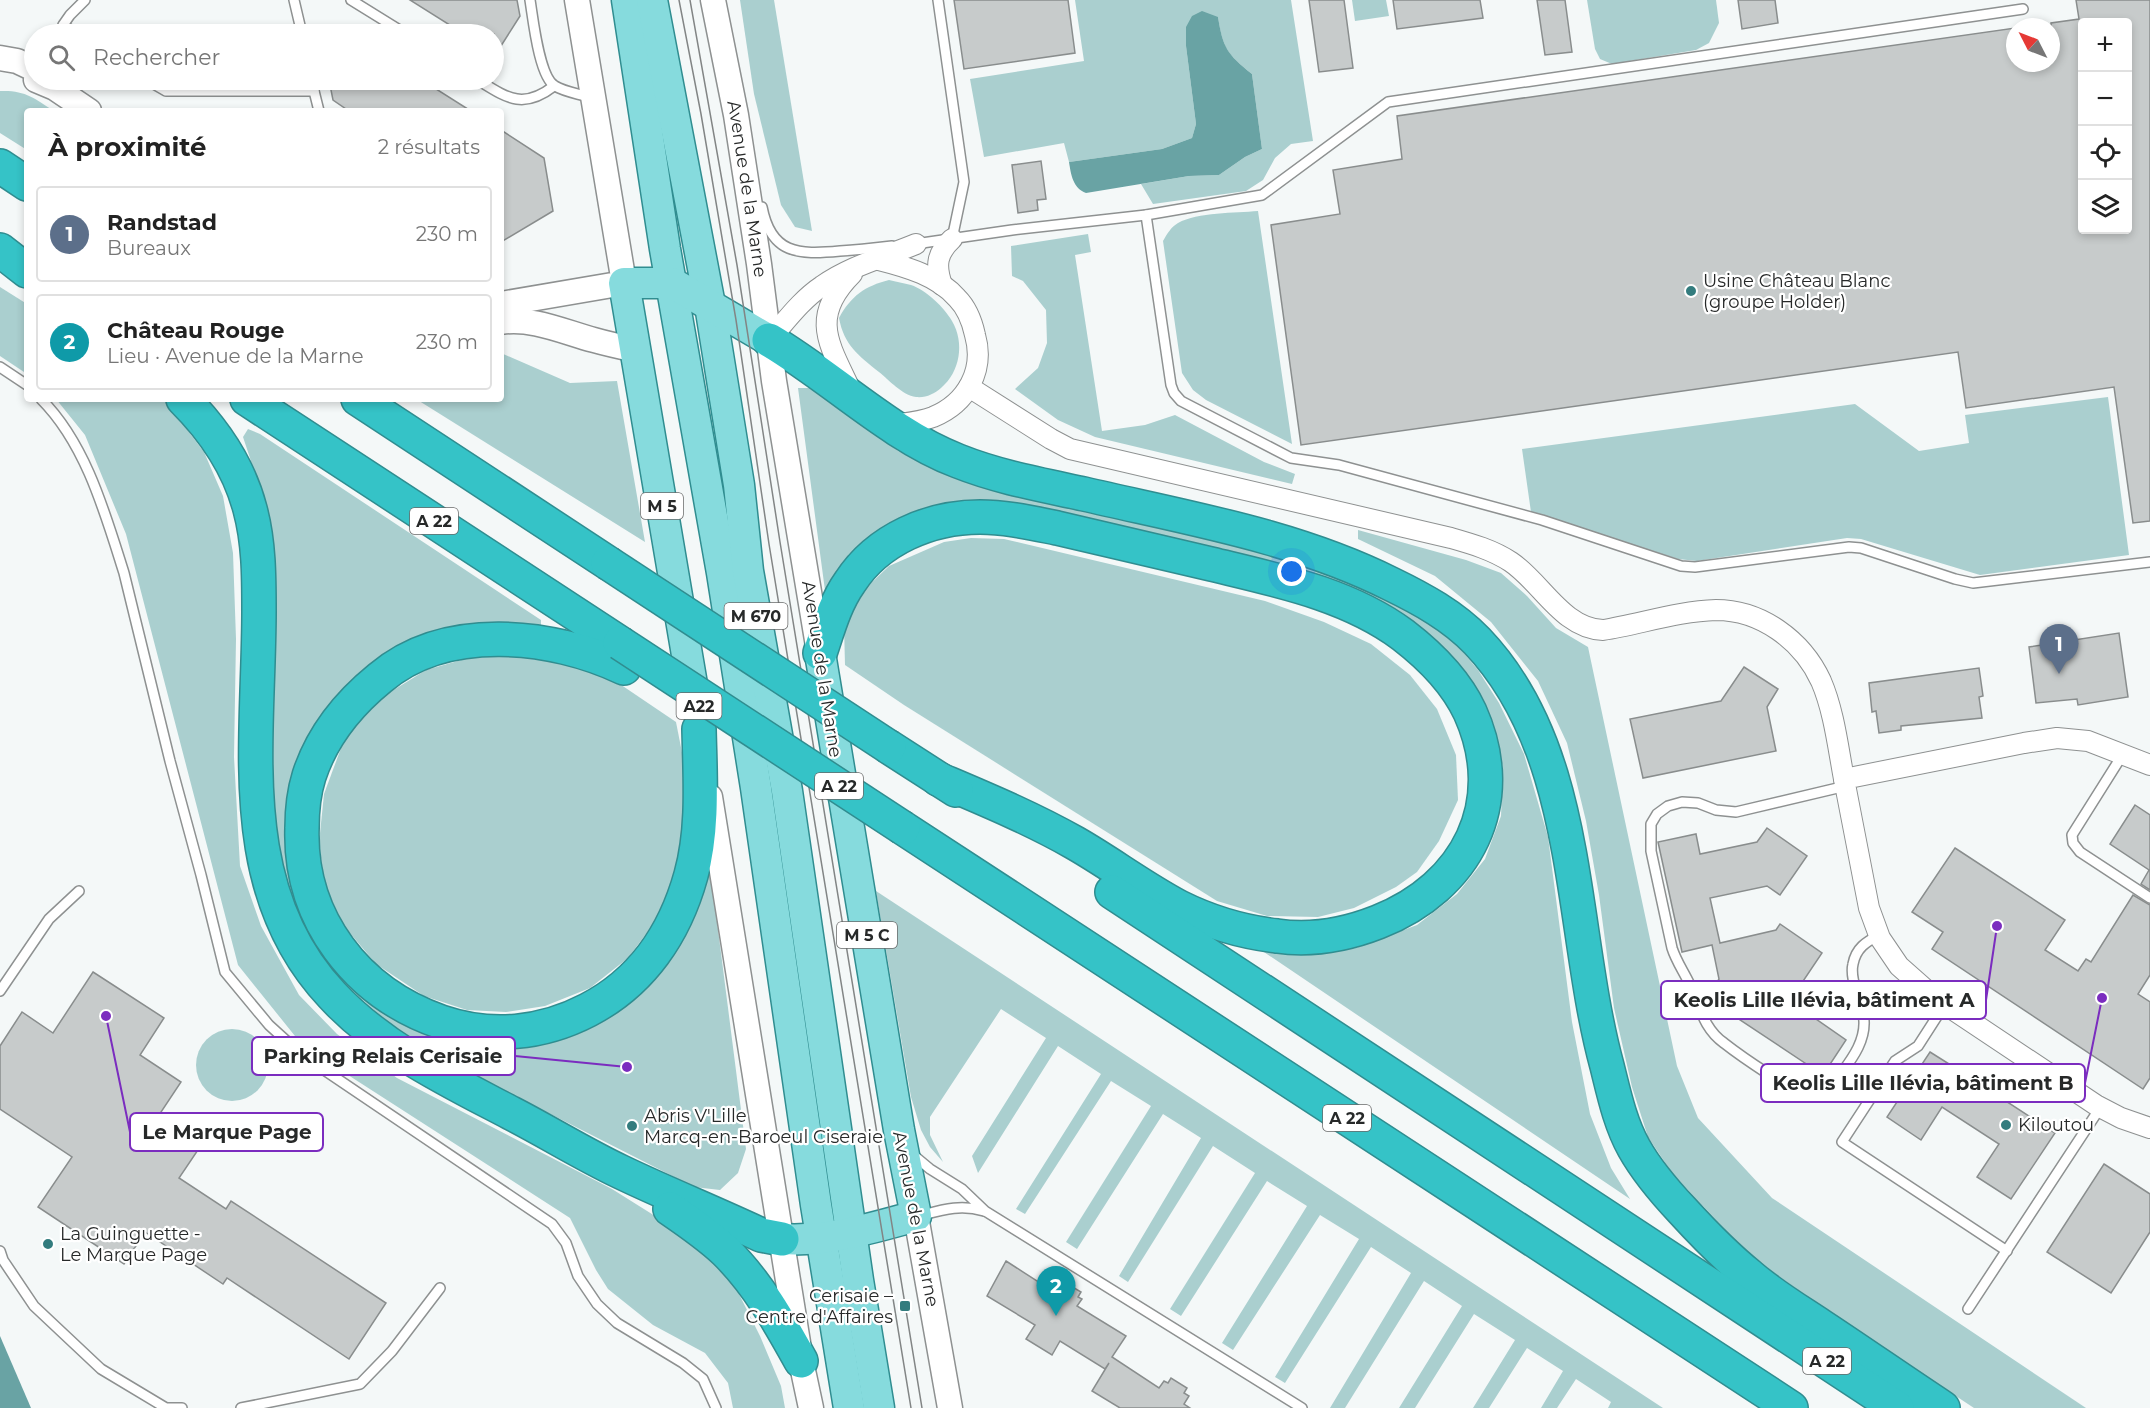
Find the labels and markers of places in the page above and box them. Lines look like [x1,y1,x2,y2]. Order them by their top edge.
place label: Usine Château Blanc (groupe Holder) [1703,270,1891,313]
marker: Usine Château Blanc (groupe Holder) [1684,284,1698,298]
pin: 1 [2040,624,2078,674]
callout: Keolis Lille Ilévia, bâtiment A [1661,981,1986,1019]
callout: Parking Relais Cerisaie [252,1037,515,1075]
callout: Keolis Lille Ilévia, bâtiment B [1761,1064,2085,1102]
place label: Abris V'Lille Marcq-en-Baroeul Ciseraie [644,1105,883,1148]
callout: Le Marque Page [130,1113,323,1151]
place label: Kiloutou [2018,1114,2094,1136]
marker: Kiloutou [1999,1118,2013,1132]
marker: Abris V'Lille Marcq-en-Baroeul Ciseraie [625,1119,639,1133]
place label: La Guinguette - Le Marque Page [60,1223,207,1266]
marker: La Guinguette - Le Marque Page [41,1237,55,1251]
pin: 2 [1036,1266,1076,1316]
place label: Cerisaie – Centre d'Affaires [746,1285,893,1328]
marker: Cerisaie – Centre d'Affaires [898,1299,912,1313]

